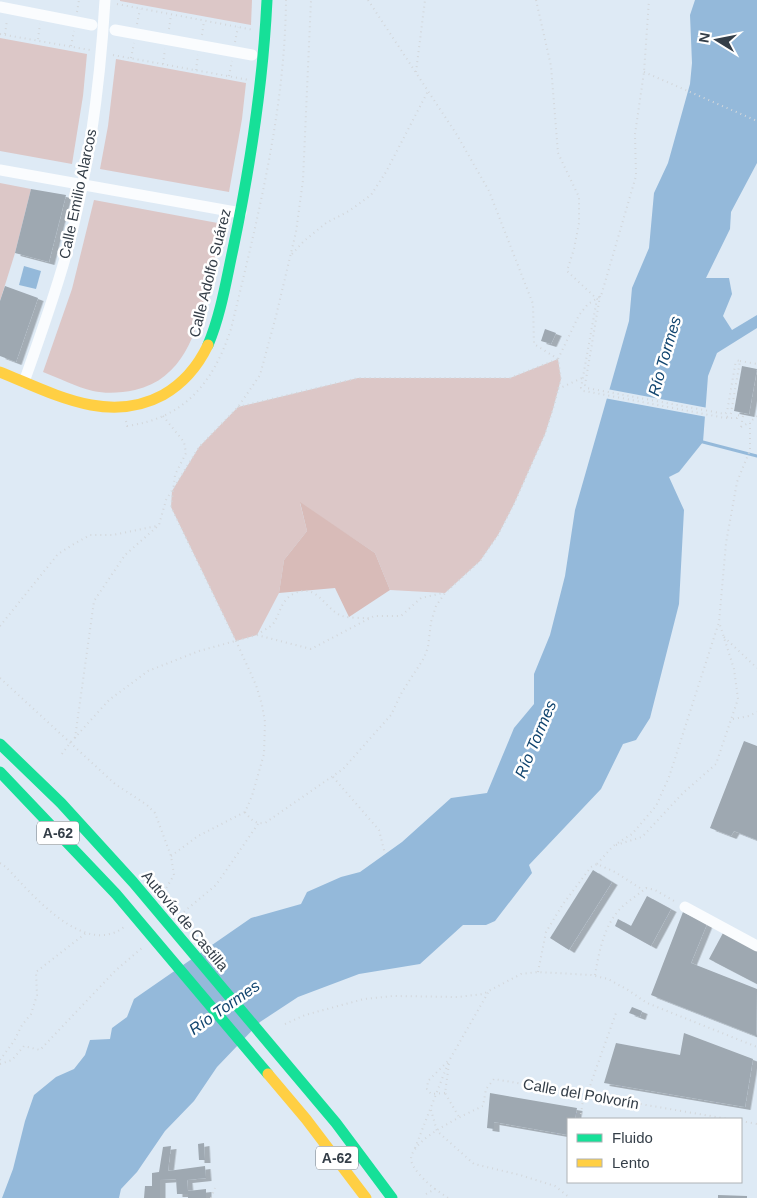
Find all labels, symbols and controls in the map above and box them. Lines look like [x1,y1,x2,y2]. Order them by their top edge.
north arrow [692,15,742,65]
text: N [695,31,713,44]
street label: Calle Emilio Alarcos [55,127,100,260]
street label: Calle Adolfo Suárez [185,207,234,339]
water label: Río Tormes [645,314,684,398]
water label: Río Tormes [512,698,559,780]
road number: A-62 [37,821,79,844]
street label: Autovía de Castilla [139,867,233,975]
water label: Río Tormes [186,977,263,1038]
street label: Calle del Polvorín [522,1075,640,1112]
legend [567,1118,742,1183]
text: Fluido [612,1129,653,1146]
road number: A-62 [316,1146,358,1170]
text: Lento [612,1154,650,1171]

